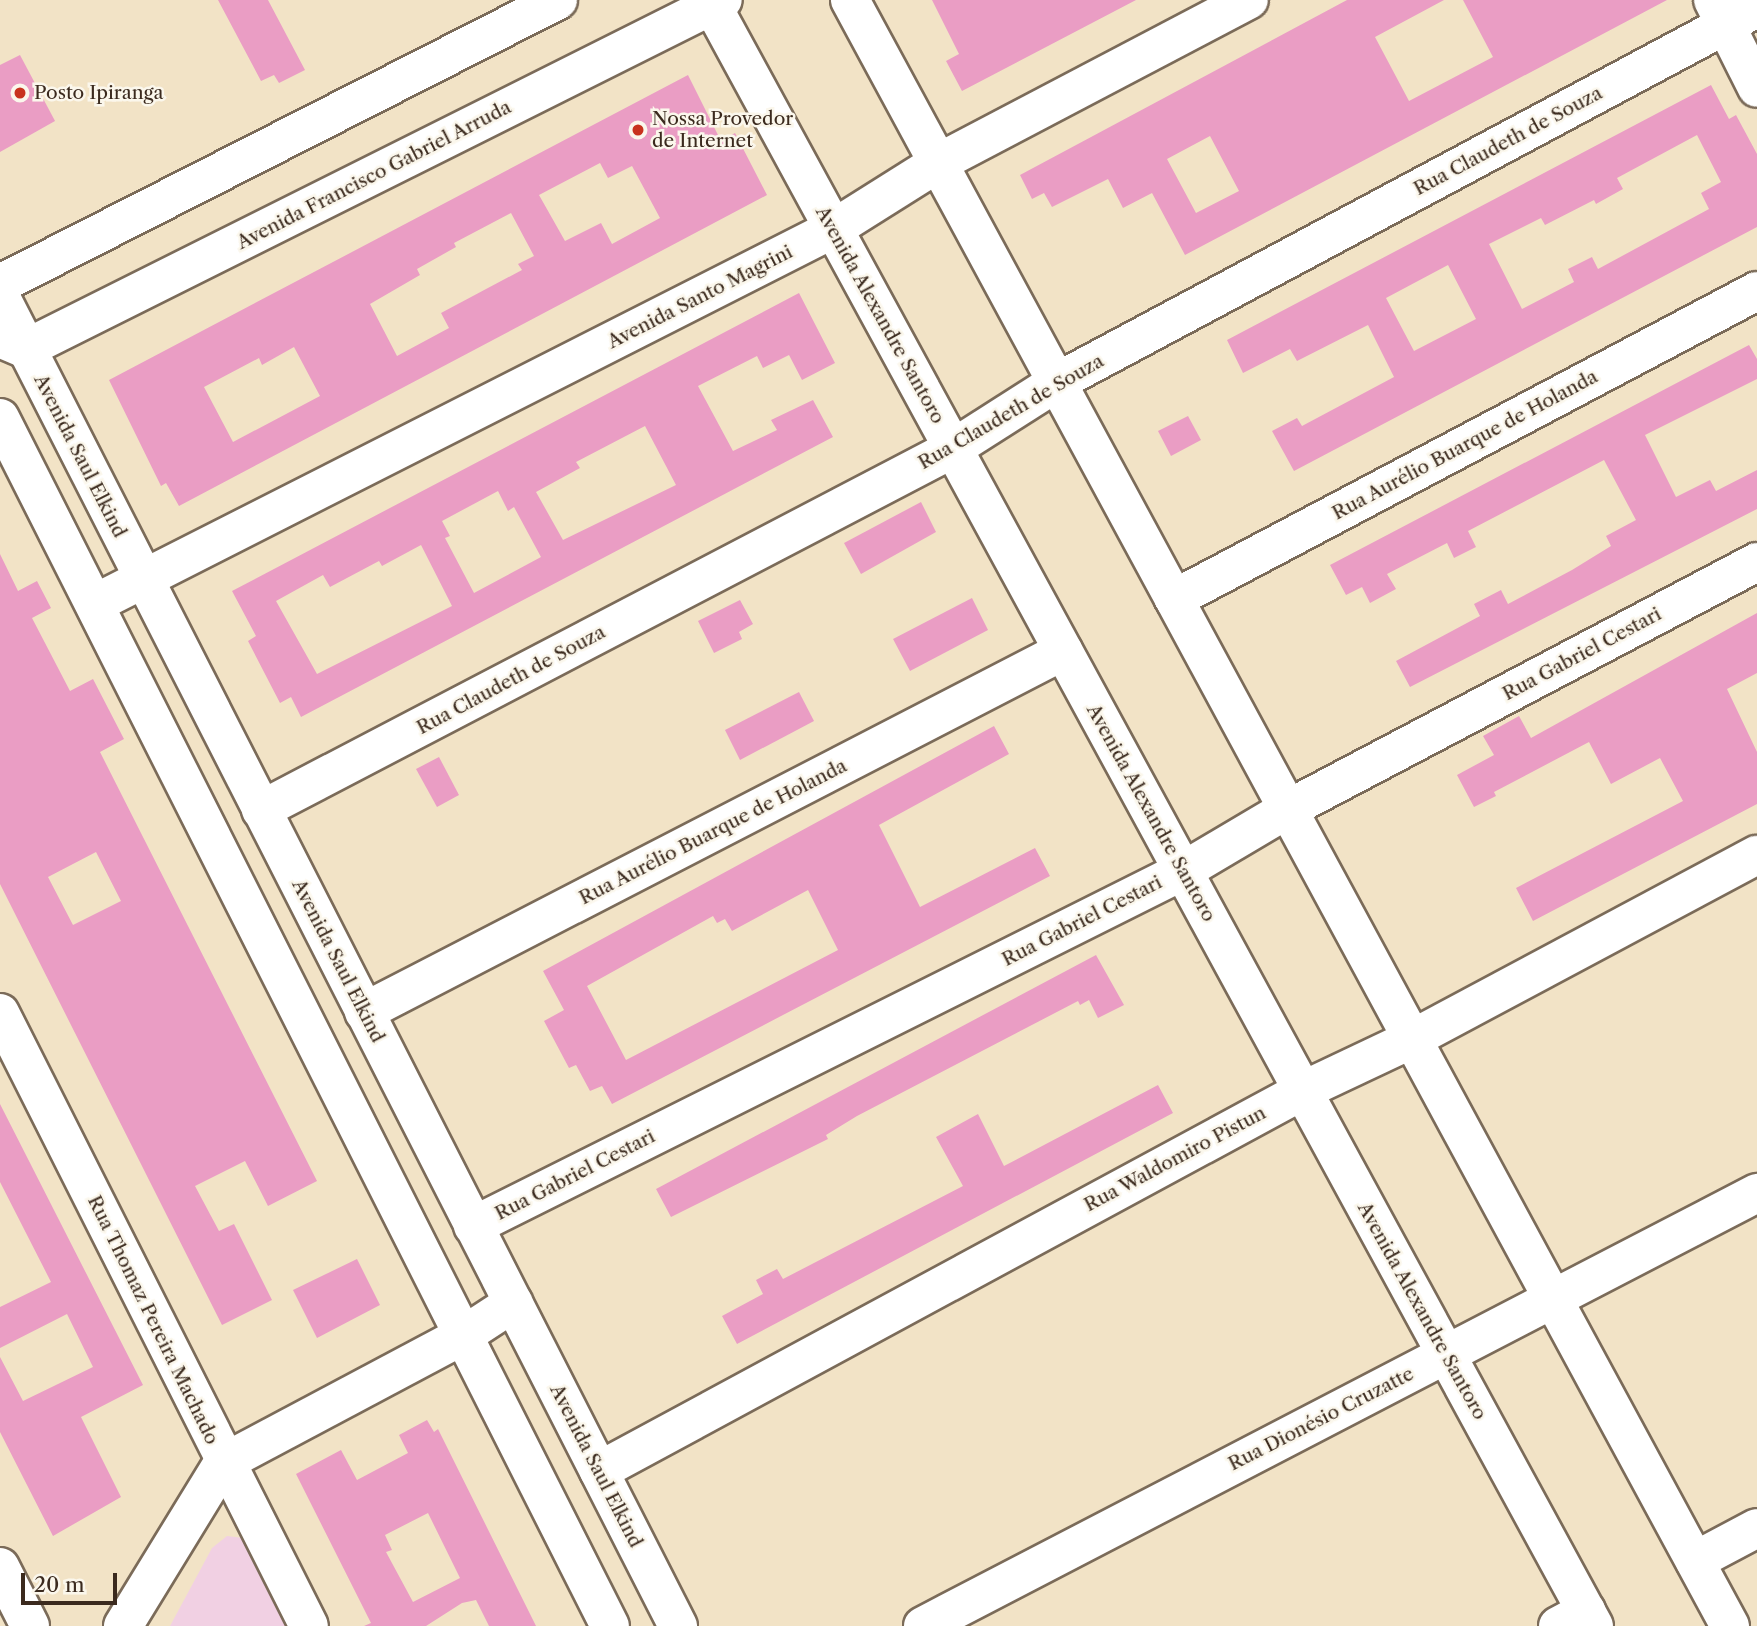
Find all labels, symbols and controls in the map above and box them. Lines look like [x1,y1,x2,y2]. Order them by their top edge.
place label: Posto Ipiranga [34,82,164,104]
street label: Rua Claudeth de Souza [1410,82,1606,200]
marker: Posto Ipiranga [12,85,28,101]
street label: Avenida Francisco Gabriel Arruda [233,95,515,255]
place label: Nossa Provedor de Internet [652,108,794,152]
marker: Nossa Provedor de Internet [630,122,646,138]
street label: Avenida Alexandre Santoro [810,202,950,428]
street label: Avenida Santo Magrini [604,240,796,354]
street label: Rua Claudeth de Souza [914,350,1108,474]
street label: Rua Aurélio Buarque de Holanda [1328,365,1602,525]
street label: Avenida Saul Elkind [29,370,131,542]
street label: Rua Gabriel Cestari [1499,602,1665,706]
street label: Rua Claudeth de Souza [413,621,609,739]
street label: Avenida Alexandre Santoro [1081,700,1221,926]
street label: Rua Aurélio Buarque de Holanda [575,754,851,910]
street label: Rua Gabriel Cestari [998,871,1166,971]
street label: Avenida Saul Elkind [287,875,389,1047]
street label: Rua Waldomiro Pistun [1080,1101,1270,1217]
street label: Rua Gabriel Cestari [491,1125,659,1225]
street label: Rua Thomaz Pereira Machado [82,1191,224,1449]
street label: Avenida Alexandre Santoro [1352,1198,1492,1424]
street label: Rua Dionésio Cruzatte [1224,1362,1418,1476]
street label: Avenida Saul Elkind [545,1380,647,1552]
scale bar [24,1560,121,1604]
text: 20 m [34,1572,85,1597]

